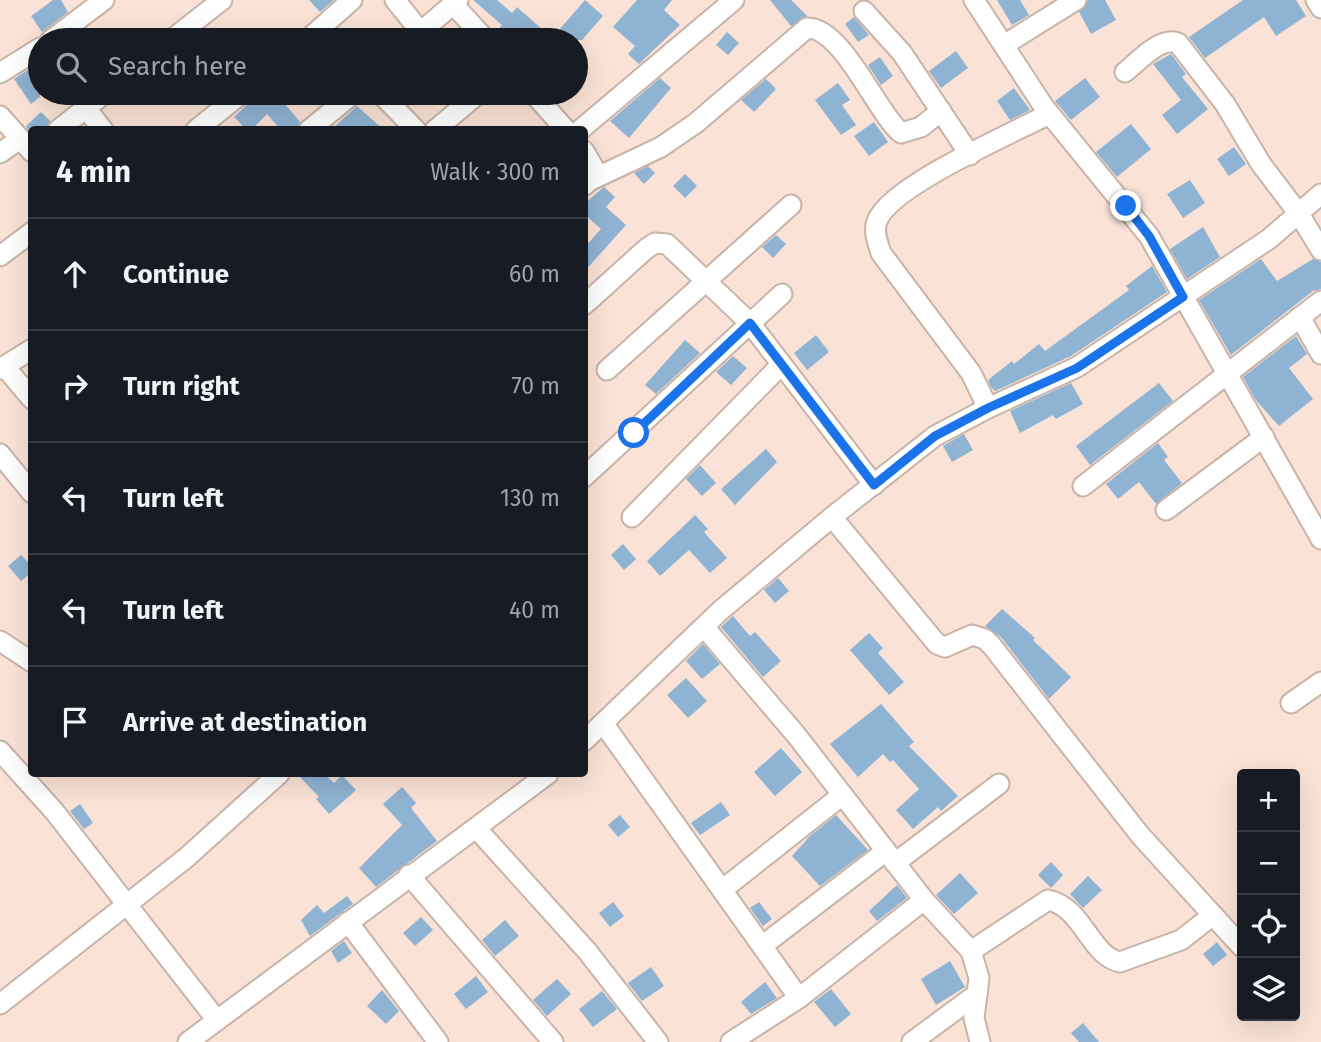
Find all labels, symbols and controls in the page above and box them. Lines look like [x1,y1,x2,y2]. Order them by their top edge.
search box [28,28,588,105]
icon: search [52,48,90,86]
text: Search here [108,51,247,82]
text: 4 min [56,154,131,190]
text: Walk · 300 m [430,158,560,186]
route end [1110,190,1141,221]
icon: ahead [56,255,94,293]
text: Continue [123,259,229,290]
text: 60 m [509,260,560,288]
icon: right [56,367,94,405]
text: Turn right [123,371,240,402]
text: 70 m [511,372,560,400]
route start [618,417,649,448]
icon: left [56,479,94,517]
text: Turn left [123,483,224,514]
text: 130 m [500,484,560,512]
icon: left [56,591,94,629]
text: Turn left [123,595,224,626]
text: 40 m [509,596,560,624]
icon: arrive [56,703,94,741]
text: Arrive at destination [123,707,367,738]
map controls [1237,769,1300,1021]
button: + [1237,769,1300,832]
button: − [1237,832,1300,895]
button: locate [1237,895,1300,958]
button: layers [1237,958,1300,1021]

